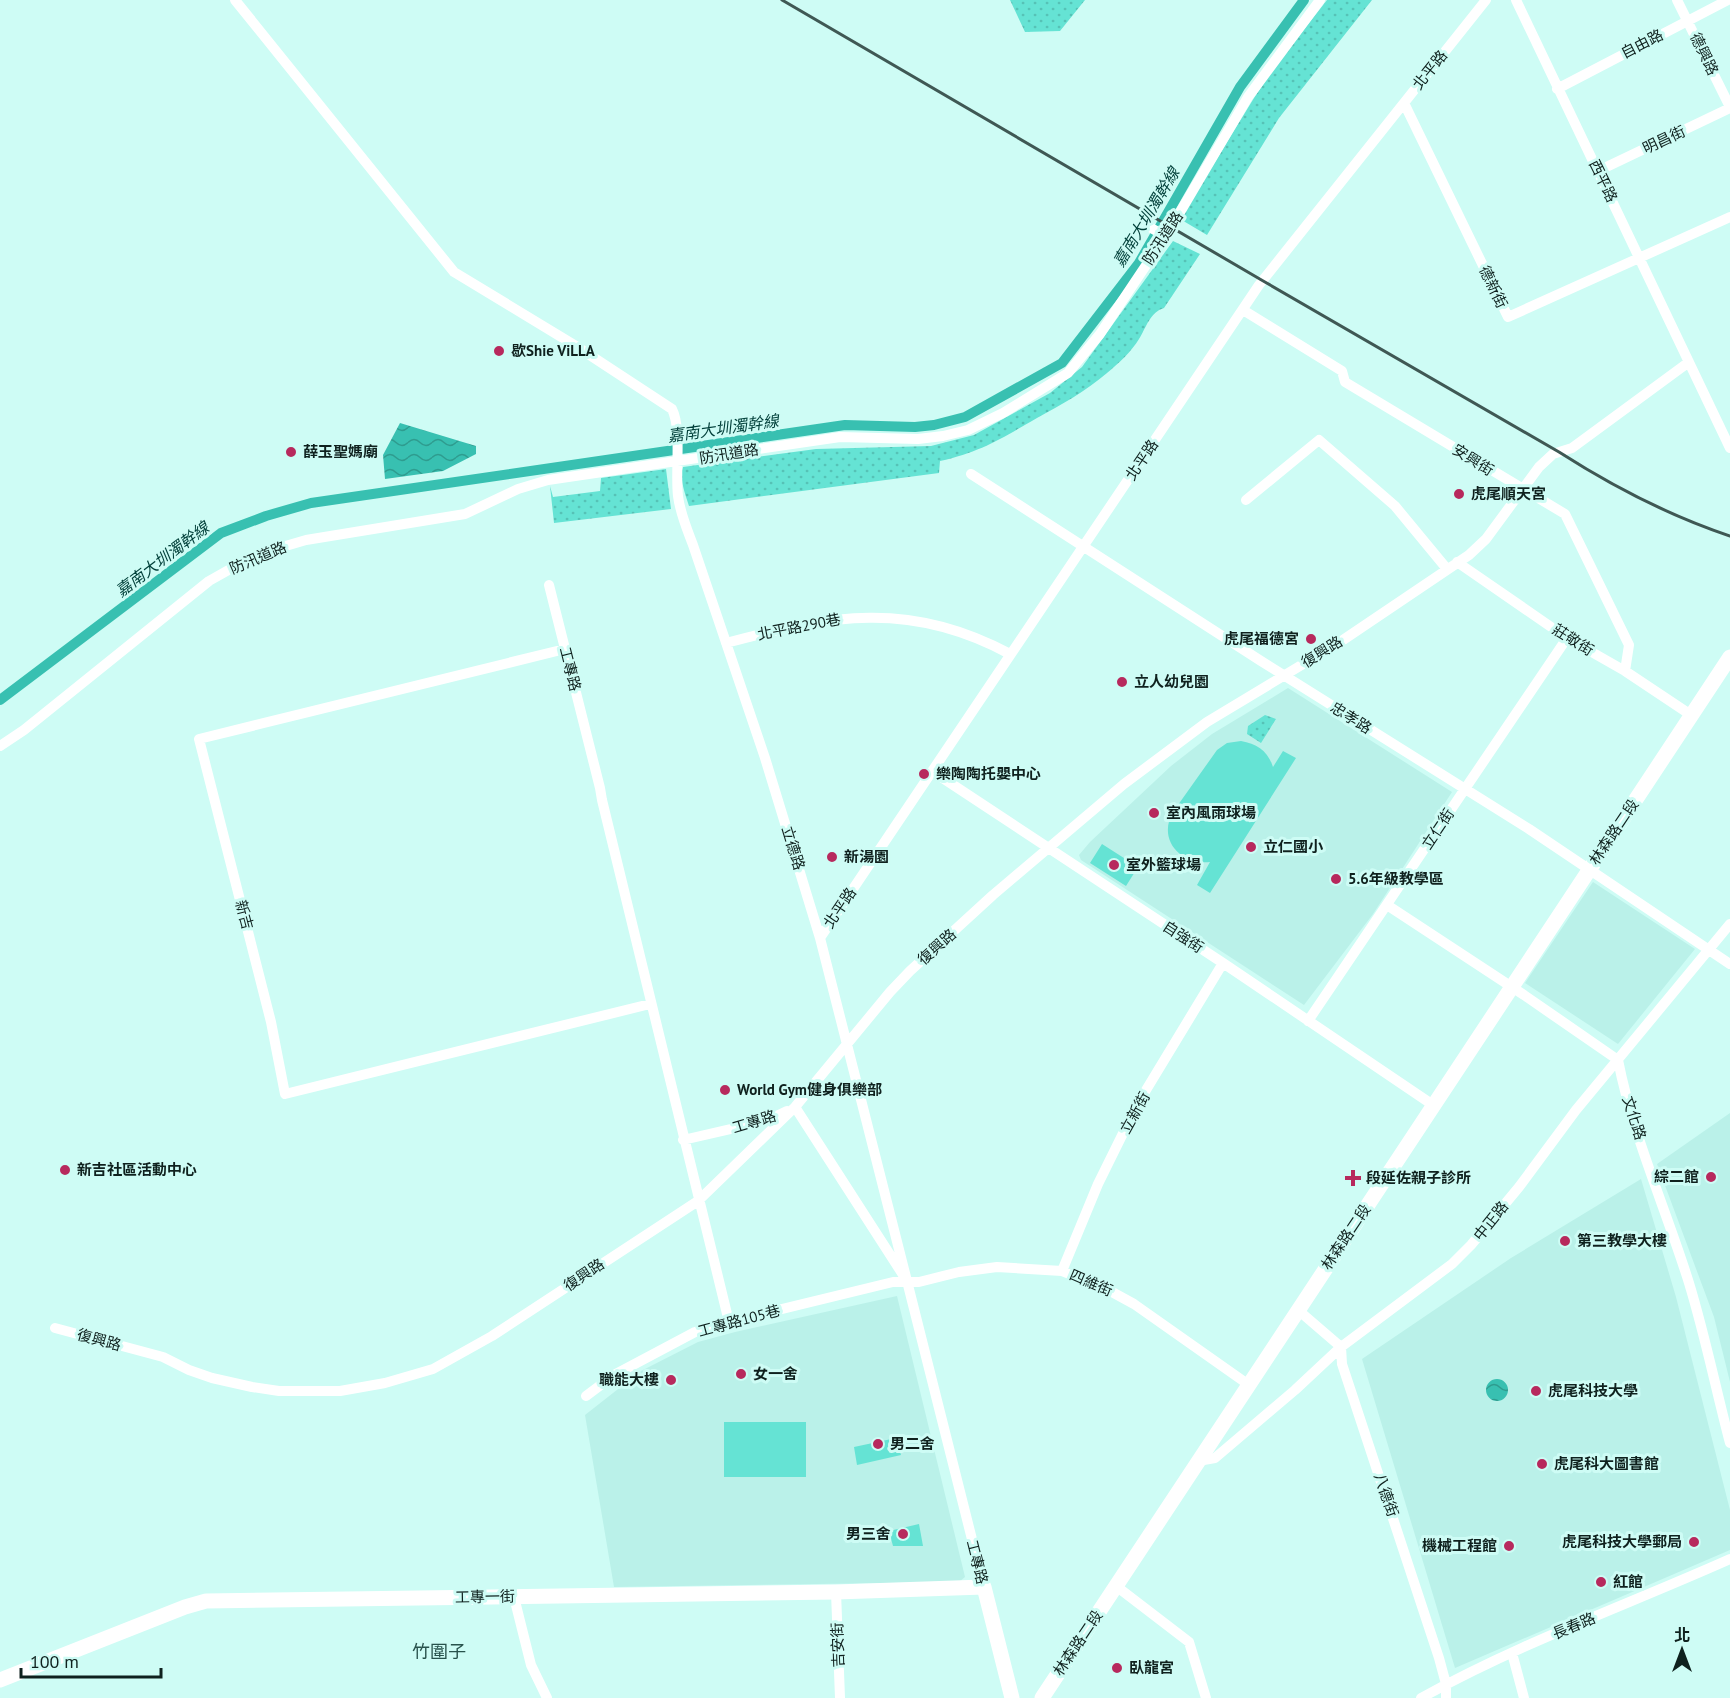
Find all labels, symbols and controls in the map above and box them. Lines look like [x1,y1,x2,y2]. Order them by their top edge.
street label: 自由路 [1617,25,1666,62]
street label: 德興路 [1686,29,1723,78]
street label: 北平路 [1408,46,1451,93]
street label: 明昌街 [1639,121,1688,158]
street label: 西平路 [1585,156,1622,205]
water label: 嘉南大圳濁幹線 [1109,162,1184,270]
street label: 防汛道路 [1138,207,1187,268]
street label: 德新街 [1475,262,1512,311]
place label: 歇Shie ViLLA [511,341,596,360]
marker: 歇Shie ViLLA [492,344,506,358]
water label: 嘉南大圳濁幹線 [666,410,782,446]
street label: 北平路 [1121,436,1162,484]
street label: 防汛道路 [698,439,760,468]
street label: 安興街 [1449,440,1497,480]
place label: 薛玉聖媽廟 [303,442,378,461]
marker: 薛玉聖媽廟 [284,445,298,459]
place label: 虎尾順天宮 [1471,484,1546,503]
marker: 虎尾順天宮 [1452,487,1466,501]
water label: 嘉南大圳濁幹線 [111,516,214,601]
street label: 防汛道路 [226,537,289,578]
street label: 北平路290巷 [756,609,842,644]
street label: 莊敬街 [1549,620,1597,660]
place label: 虎尾福德宮 [1224,629,1299,648]
street label: 復興路 [1298,632,1346,672]
marker: 虎尾福德宮 [1304,632,1318,646]
street label: 工專路 [556,645,585,693]
place label: 立人幼兒園 [1134,672,1209,691]
marker: 立人幼兒園 [1115,675,1129,689]
street label: 忠孝路 [1327,698,1375,738]
place label: 樂陶陶托嬰中心 [936,764,1041,783]
marker: 樂陶陶托嬰中心 [917,767,931,781]
street label: 林森路二段 [1585,795,1642,868]
place label: 室內風雨球場 [1166,803,1256,822]
street label: 立仁街 [1417,805,1458,853]
marker: 室內風雨球場 [1147,806,1161,820]
street label: 立德路 [778,824,809,872]
place label: 立仁國小 [1263,837,1324,856]
marker: 立仁國小 [1244,840,1258,854]
place label: 新湯園 [844,847,889,866]
marker: 新湯園 [825,850,839,864]
place label: 室外籃球場 [1126,855,1201,874]
marker: 室外籃球場 [1107,858,1121,872]
place label: 5.6年級教學區 [1348,869,1444,888]
marker: 5.6年級教學區 [1329,872,1343,886]
street label: 北平路 [819,884,860,932]
street label: 新吉 [231,898,258,932]
street label: 自強街 [1159,916,1207,957]
street label: 復興路 [914,925,960,969]
place label: World Gym健身俱樂部 [737,1080,882,1099]
marker: World Gym健身俱樂部 [718,1083,732,1097]
street label: 立新街 [1115,1088,1154,1137]
street label: 文化路 [1618,1094,1650,1142]
street label: 工專路 [730,1106,778,1137]
place label: 新吉社區活動中心 [77,1160,197,1179]
marker: 新吉社區活動中心 [58,1163,72,1177]
place label: 綜二館 [1654,1167,1699,1186]
place label: 段延佐親子診所 [1366,1168,1471,1187]
marker: 段延佐親子診所 [1344,1169,1362,1187]
marker: 綜二館 [1704,1170,1718,1184]
street label: 中正路 [1469,1197,1512,1244]
street label: 林森路二段 [1317,1200,1374,1273]
place label: 第三教學大樓 [1577,1231,1667,1250]
marker: 第三教學大樓 [1558,1234,1572,1248]
street label: 復興路 [560,1254,608,1295]
street label: 四維街 [1067,1265,1116,1300]
street label: 工專路105巷 [696,1300,782,1341]
street label: 復興路 [75,1325,123,1355]
place label: 女一舍 [753,1364,798,1383]
marker: 女一舍 [734,1367,748,1381]
place label: 職能大樓 [599,1370,659,1389]
marker: 職能大樓 [664,1373,678,1387]
place label: 虎尾科技大學 [1548,1381,1638,1400]
marker: 虎尾科技大學 [1529,1384,1543,1398]
place label: 男二舍 [890,1434,935,1453]
marker: 男二舍 [871,1437,885,1451]
place label: 虎尾科大圖書館 [1554,1454,1659,1473]
marker: 虎尾科大圖書館 [1535,1457,1549,1471]
street label: 八德街 [1370,1470,1403,1519]
place label: 男三舍 [846,1524,891,1543]
marker: 男三舍 [896,1527,910,1541]
place label: 虎尾科技大學郵局 [1562,1532,1682,1551]
marker: 虎尾科技大學郵局 [1687,1535,1701,1549]
place label: 機械工程館 [1422,1536,1497,1555]
street label: 工專路 [963,1538,992,1586]
marker: 機械工程館 [1502,1539,1516,1553]
place label: 紅館 [1613,1572,1643,1591]
marker: 紅館 [1594,1575,1608,1589]
street label: 工專一街 [455,1586,515,1607]
street label: 林森路二段 [1049,1606,1106,1679]
street label: 長春路 [1549,1608,1598,1643]
north arrow [1652,1620,1712,1680]
street label: 吉安街 [827,1622,848,1668]
text: 北 [1674,1625,1690,1645]
district label: 竹圍子 [412,1640,466,1663]
scale bar [21,1641,160,1679]
text: 100 m [30,1650,79,1673]
place label: 臥龍宮 [1129,1658,1174,1677]
marker: 臥龍宮 [1110,1661,1124,1675]

